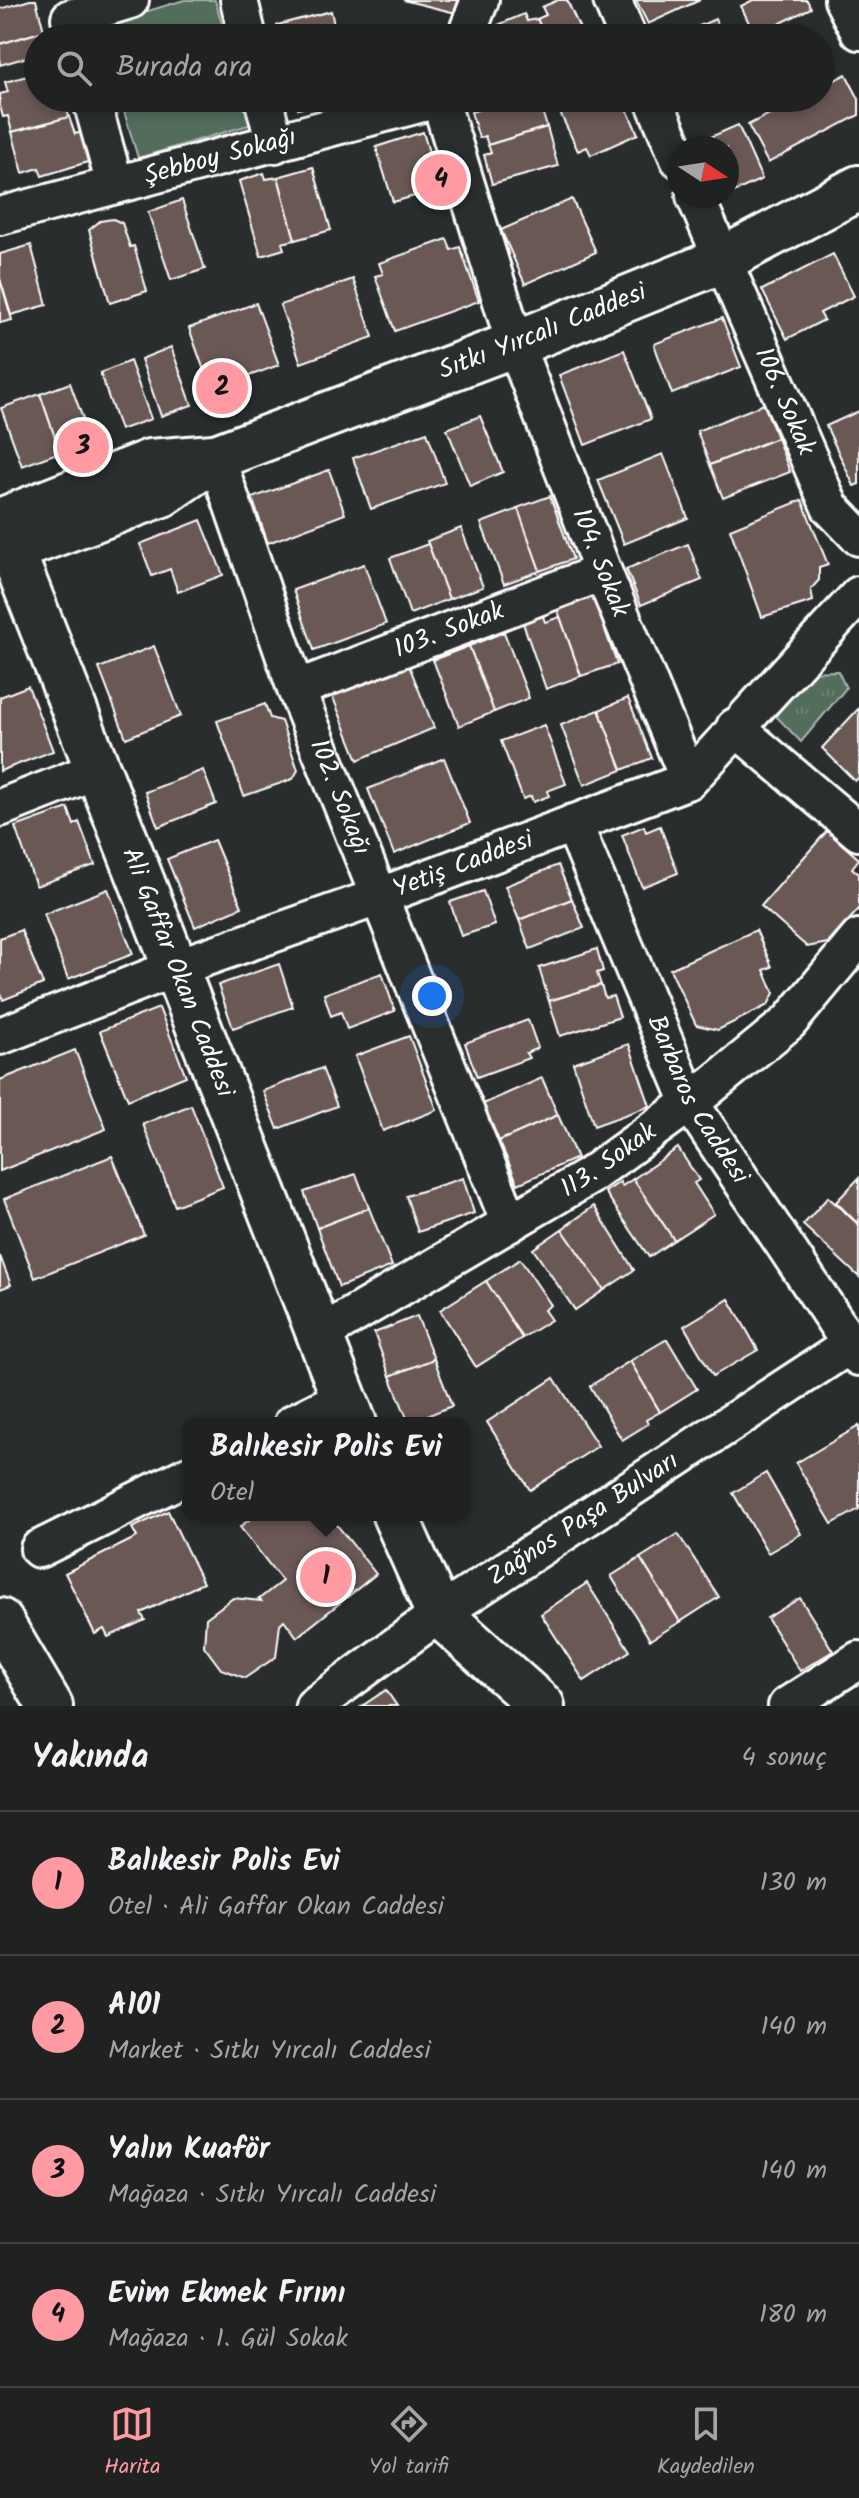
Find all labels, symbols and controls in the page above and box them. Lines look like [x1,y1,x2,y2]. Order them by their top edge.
search box [24,24,835,112]
text: Burada ara [116,44,253,92]
icon: search [52,46,96,90]
street label: Şebboy Sokağı [139,117,301,198]
north arrow [667,136,739,208]
pin: 4 [415,150,467,210]
street label: Sıtkı Yırcalı Caddesi [433,271,655,392]
street label: 106. Sokak [742,341,827,463]
pin: 2 [196,358,248,418]
pin: 3 [57,417,109,477]
street label: 104. Sokak [559,502,641,625]
street label: 103. Sokak [388,590,511,671]
street label: 102. Sokağı [297,733,382,862]
street label: Yetiş Caddesi [387,819,541,910]
street label: Ali Gaffar Okan Caddesi [109,841,246,1105]
your location [412,976,452,1016]
street label: Barbaros Caddesi [635,1009,761,1195]
street label: 113. Sokak [553,1112,667,1210]
popup [182,1417,470,1521]
text: Balıkesir Polis Evi [210,1424,442,1472]
street label: Zağnos Paşa Bulvarı [479,1441,688,1598]
text: Otel [210,1472,254,1514]
pin: 1 [300,1547,352,1607]
text: Yakında [32,1731,149,1785]
text: 4 sonuç [741,1737,827,1779]
text: Balıkesir Polis Evi [108,1838,340,1886]
text: 1 [54,1862,62,1904]
text: 130 m [760,1862,827,1904]
text: Otel · Ali Gaffar Okan Caddesi [108,1886,444,1928]
text: A101 [108,1982,160,2030]
text: 2 [50,2006,66,2048]
text: 140 m [760,2006,827,2048]
text: Market · Sıtkı Yırcalı Caddesi [108,2030,431,2072]
text: Yalın Kuaför [108,2126,270,2174]
text: 3 [51,2150,65,2192]
text: 140 m [760,2150,827,2192]
text: Mağaza · Sıtkı Yırcalı Caddesi [108,2174,436,2216]
text: Evim Ekmek Fırını [108,2270,345,2318]
text: 4 [51,2294,65,2336]
text: 180 m [759,2294,827,2336]
text: Mağaza · 1. Gül Sokak [108,2318,348,2360]
tab: Harita [104,2402,161,2485]
tab: Yol tarifi [369,2402,449,2485]
tab: Kaydedilen [657,2402,755,2485]

